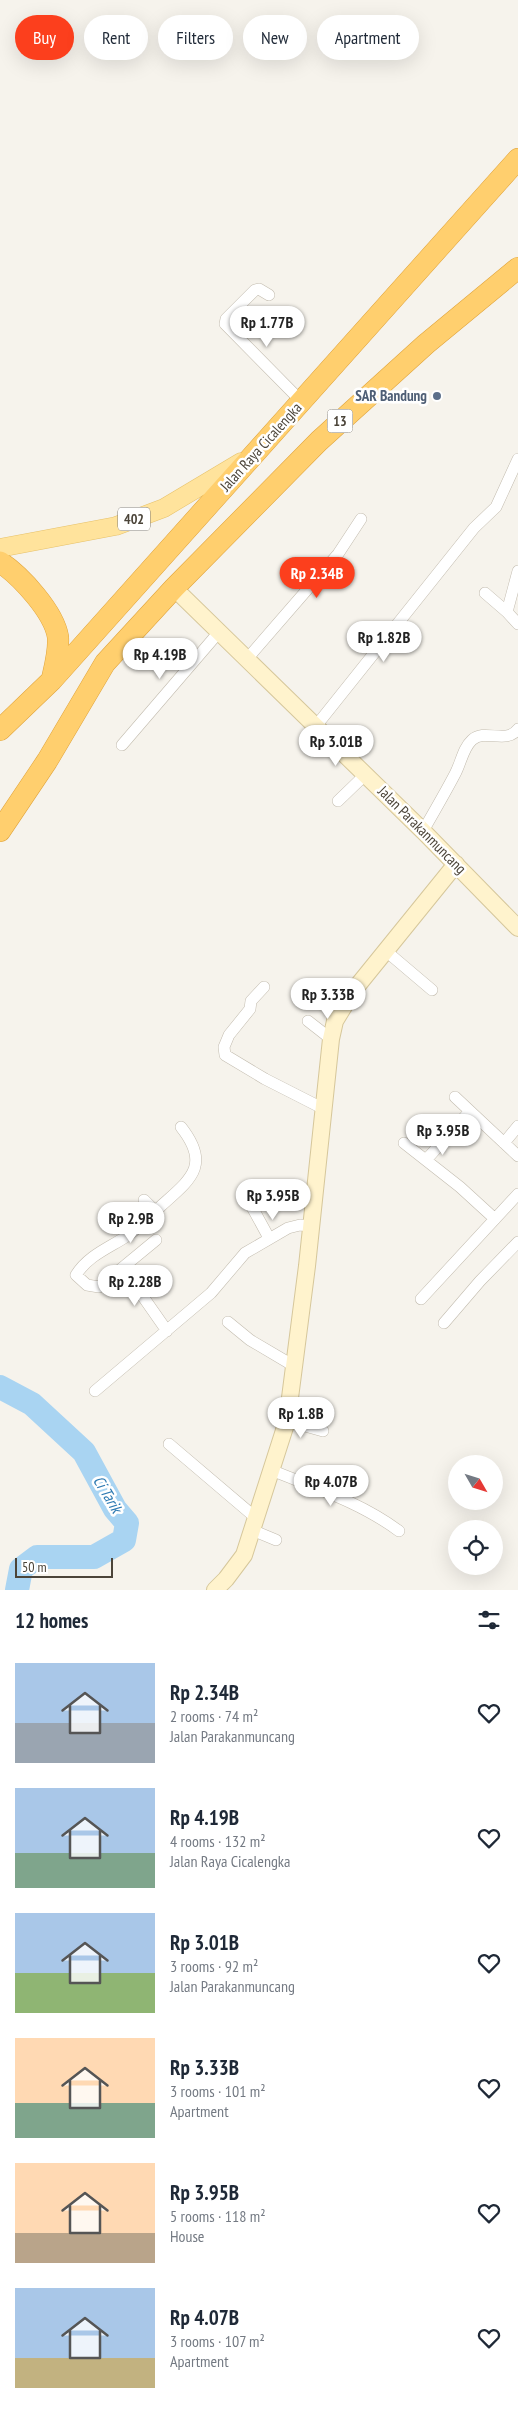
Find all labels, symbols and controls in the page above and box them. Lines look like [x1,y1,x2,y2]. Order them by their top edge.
chip: Buy [15,15,74,60]
chip: Rent [84,15,148,60]
chip: Filters [158,15,233,60]
chip: New [243,15,307,60]
chip: Apartment [317,15,419,60]
pin: Rp 1.77B [215,306,319,348]
text: Rp 1.77B [241,312,293,332]
place label: SAR Bandung [355,386,427,405]
marker: SAR Bandung [431,390,443,402]
street label: Jalan Raya Cicalengka [215,398,305,496]
road number: 13 [328,410,352,432]
road number: 402 [118,508,150,530]
pin: Rp 2.34B [265,556,369,599]
text: Rp 2.34B [291,563,343,583]
pin: Rp 1.82B [332,620,436,663]
text: Rp 1.82B [358,627,410,647]
pin: Rp 4.19B [108,638,212,680]
text: Rp 4.19B [134,644,186,664]
pin: Rp 3.01B [284,724,388,767]
text: Rp 3.01B [310,731,362,751]
street label: Jalan Parakanmuncang [374,781,470,878]
pin: Rp 3.33B [276,978,380,1020]
text: Rp 3.33B [302,984,354,1004]
pin: Rp 3.95B [391,1114,495,1156]
text: Rp 3.95B [417,1120,469,1140]
pin: Rp 3.95B [221,1178,325,1221]
text: Rp 3.95B [247,1185,299,1205]
pin: Rp 2.9B [85,1202,177,1244]
text: Rp 2.9B [108,1208,154,1228]
pin: Rp 2.28B [83,1264,187,1307]
text: Rp 2.28B [109,1271,161,1291]
pin: Rp 1.8B [255,1396,347,1439]
text: Rp 1.8B [278,1403,324,1423]
north arrow [448,1455,502,1510]
map controls [448,1455,503,1575]
pin: Rp 4.07B [279,1464,383,1507]
text: Rp 4.07B [305,1471,357,1491]
water label: Ci Tarik [89,1472,128,1518]
button: locate [448,1520,503,1575]
scale bar [15,1555,112,1578]
text: 50 m [22,1558,47,1576]
icon: filters [475,1606,503,1634]
text: 12 homes [15,1607,88,1634]
text: Rp 2.34B [170,1679,239,1706]
icon: home [55,1683,115,1743]
icon: heart [475,1699,503,1727]
text: 2 rooms · 74 m² [170,1706,258,1726]
text: Jalan Parakanmuncang [170,1726,295,1746]
text: Rp 4.19B [170,1804,239,1831]
icon: home [55,1808,115,1868]
icon: heart [475,1824,503,1852]
text: 4 rooms · 132 m² [170,1831,266,1851]
text: Jalan Raya Cicalengka [170,1851,290,1871]
text: Rp 3.01B [170,1929,239,1956]
icon: home [55,1933,115,1993]
icon: heart [475,1949,503,1977]
text: 3 rooms · 92 m² [170,1956,258,1976]
text: Jalan Parakanmuncang [170,1976,295,1996]
text: Rp 3.33B [170,2054,239,2081]
icon: home [55,2058,115,2118]
icon: heart [475,2074,503,2102]
text: 3 rooms · 101 m² [170,2081,266,2101]
text: Apartment [170,2101,229,2121]
text: Rp 3.95B [170,2179,239,2206]
icon: home [55,2183,115,2243]
icon: heart [475,2199,503,2227]
text: 5 rooms · 118 m² [170,2206,266,2226]
text: House [170,2226,204,2246]
text: Rp 4.07B [170,2304,239,2331]
icon: home [55,2308,115,2368]
icon: heart [475,2324,503,2352]
text: 3 rooms · 107 m² [170,2331,265,2351]
text: Apartment [170,2351,229,2371]

